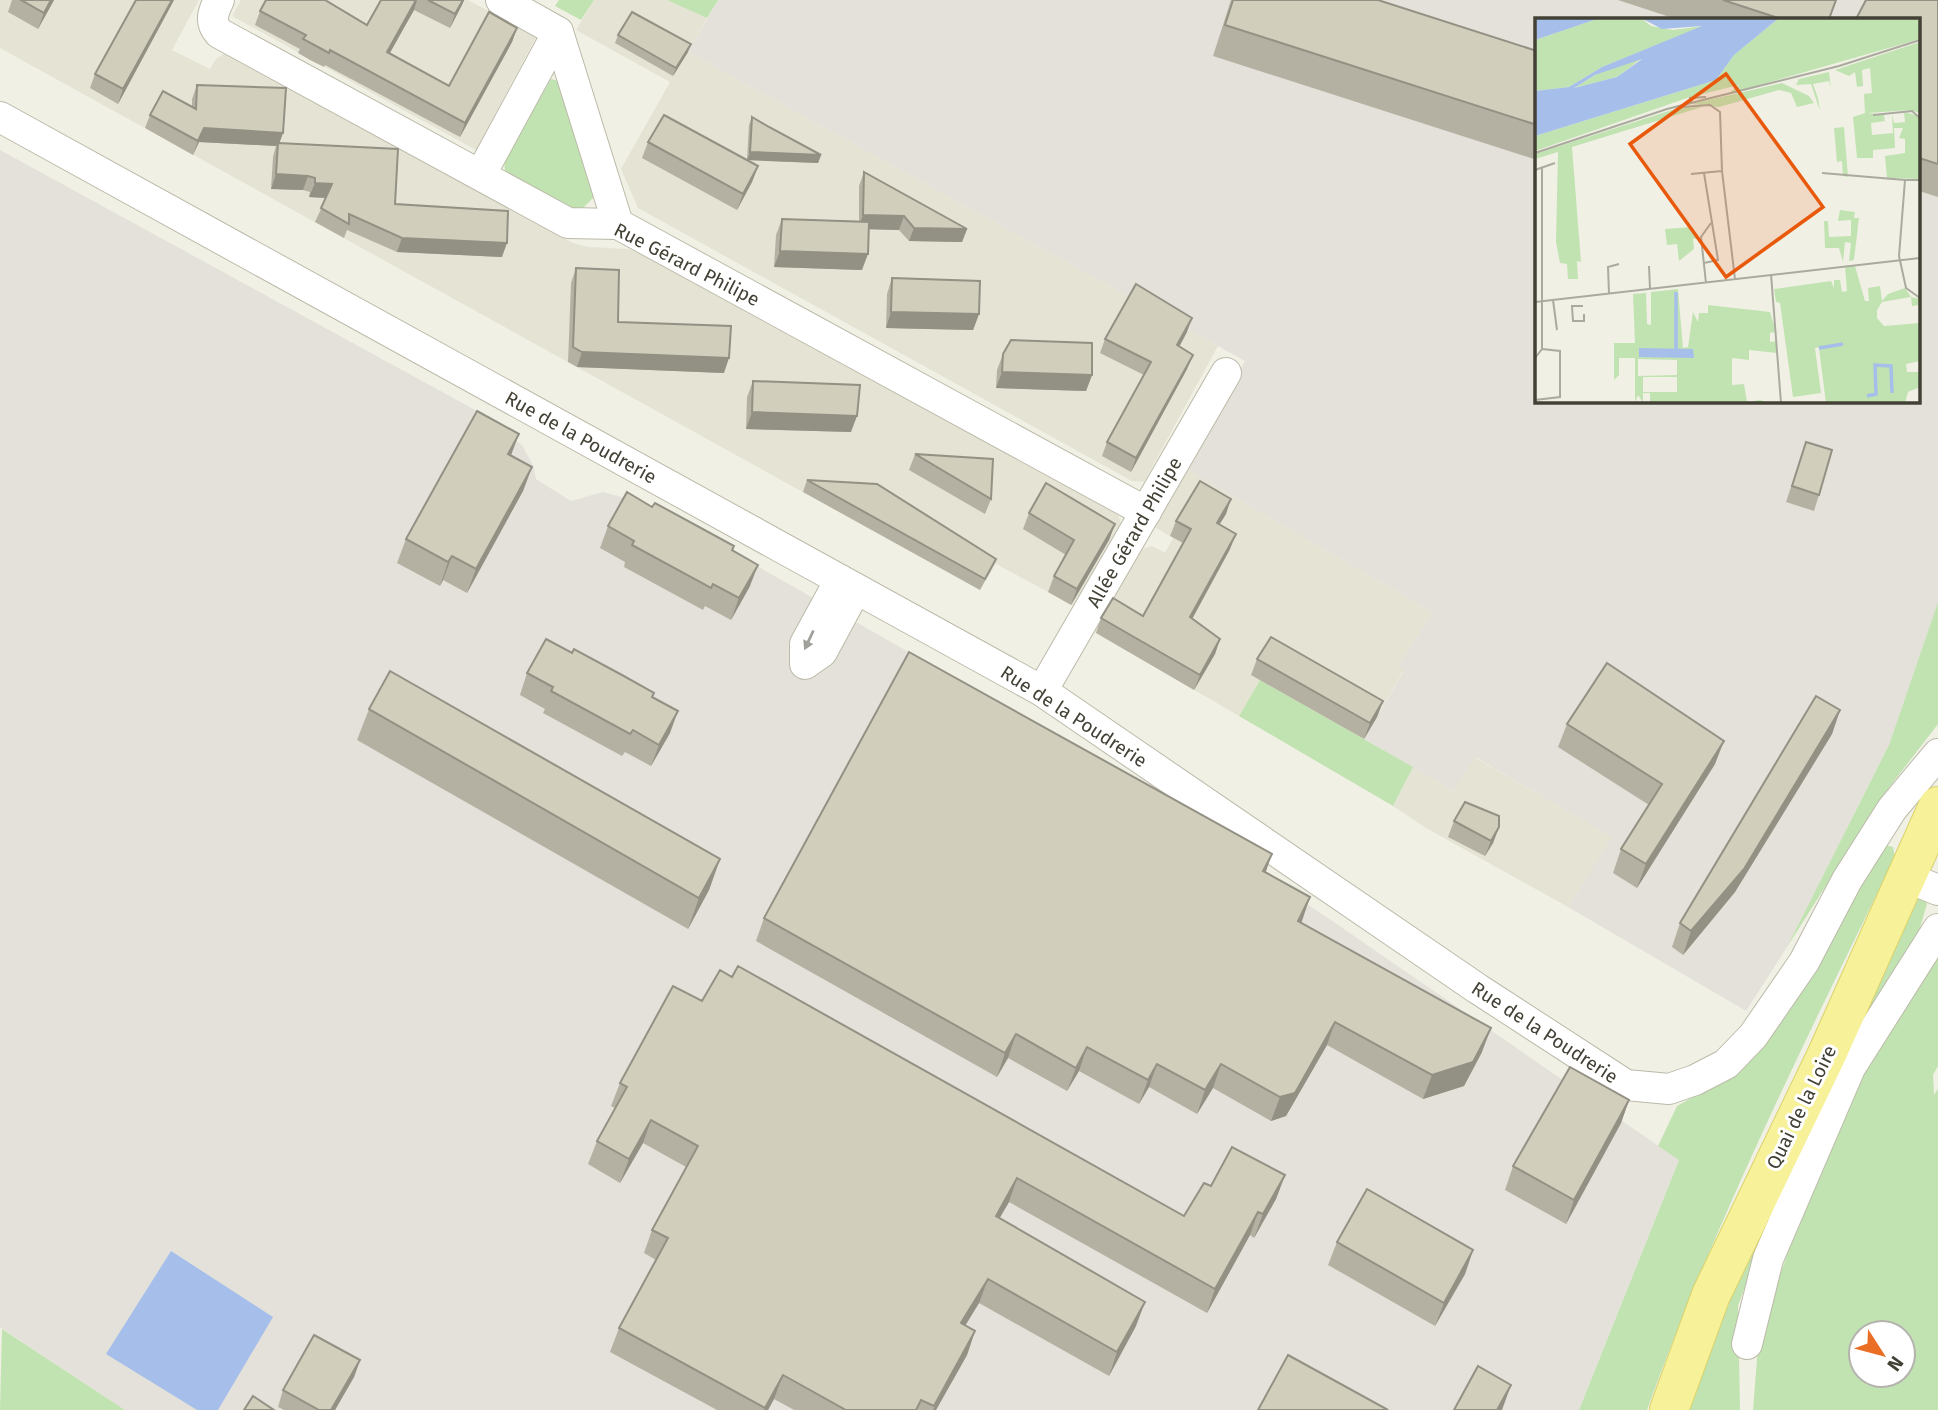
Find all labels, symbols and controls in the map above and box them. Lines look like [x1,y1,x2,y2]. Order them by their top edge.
inset map [1535,18,1920,402]
street label: Rue Gérard Philipe [610,218,763,311]
street label: Rue de la Poudrerie [501,386,661,489]
street label: Allée Gérard Philipe [1082,453,1187,612]
one-way arrow [803,630,814,650]
street label: Rue de la Poudrerie [996,661,1151,772]
street label: Rue de la Poudrerie [1467,977,1622,1088]
street label: Quai de la Loire [1762,1041,1841,1173]
north arrow [1847,1319,1917,1389]
text: N [1882,1352,1908,1376]

